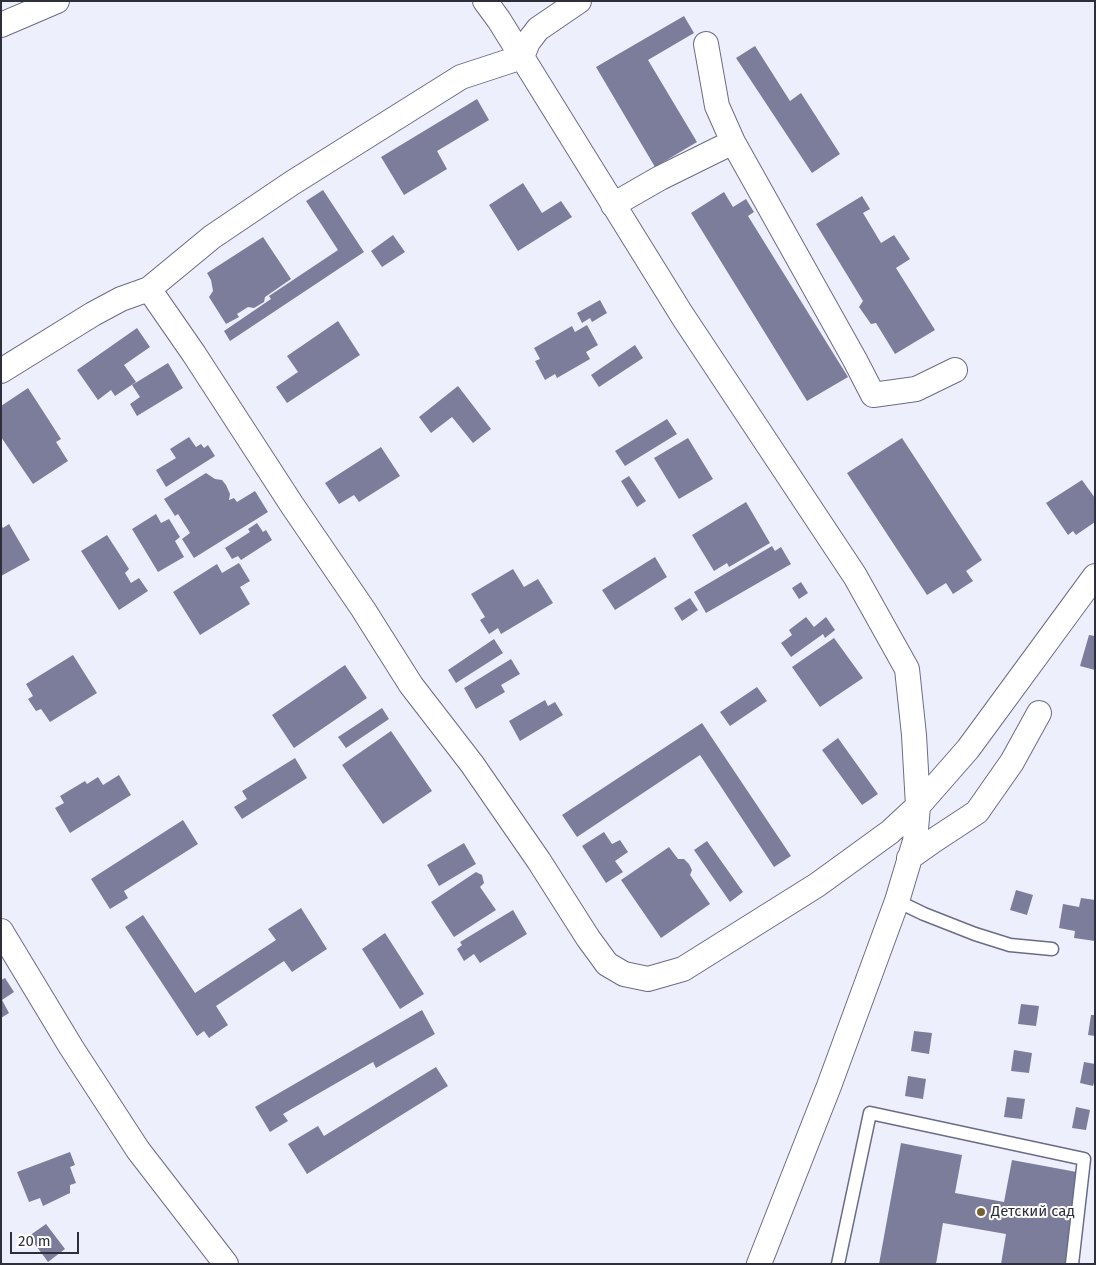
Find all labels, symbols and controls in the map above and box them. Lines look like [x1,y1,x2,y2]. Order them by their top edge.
place label: Детский сад [991,1203,1075,1221]
marker: Детский сад [975,1206,987,1218]
scale bar [12,1222,81,1254]
text: 20 m [18,1232,51,1250]

